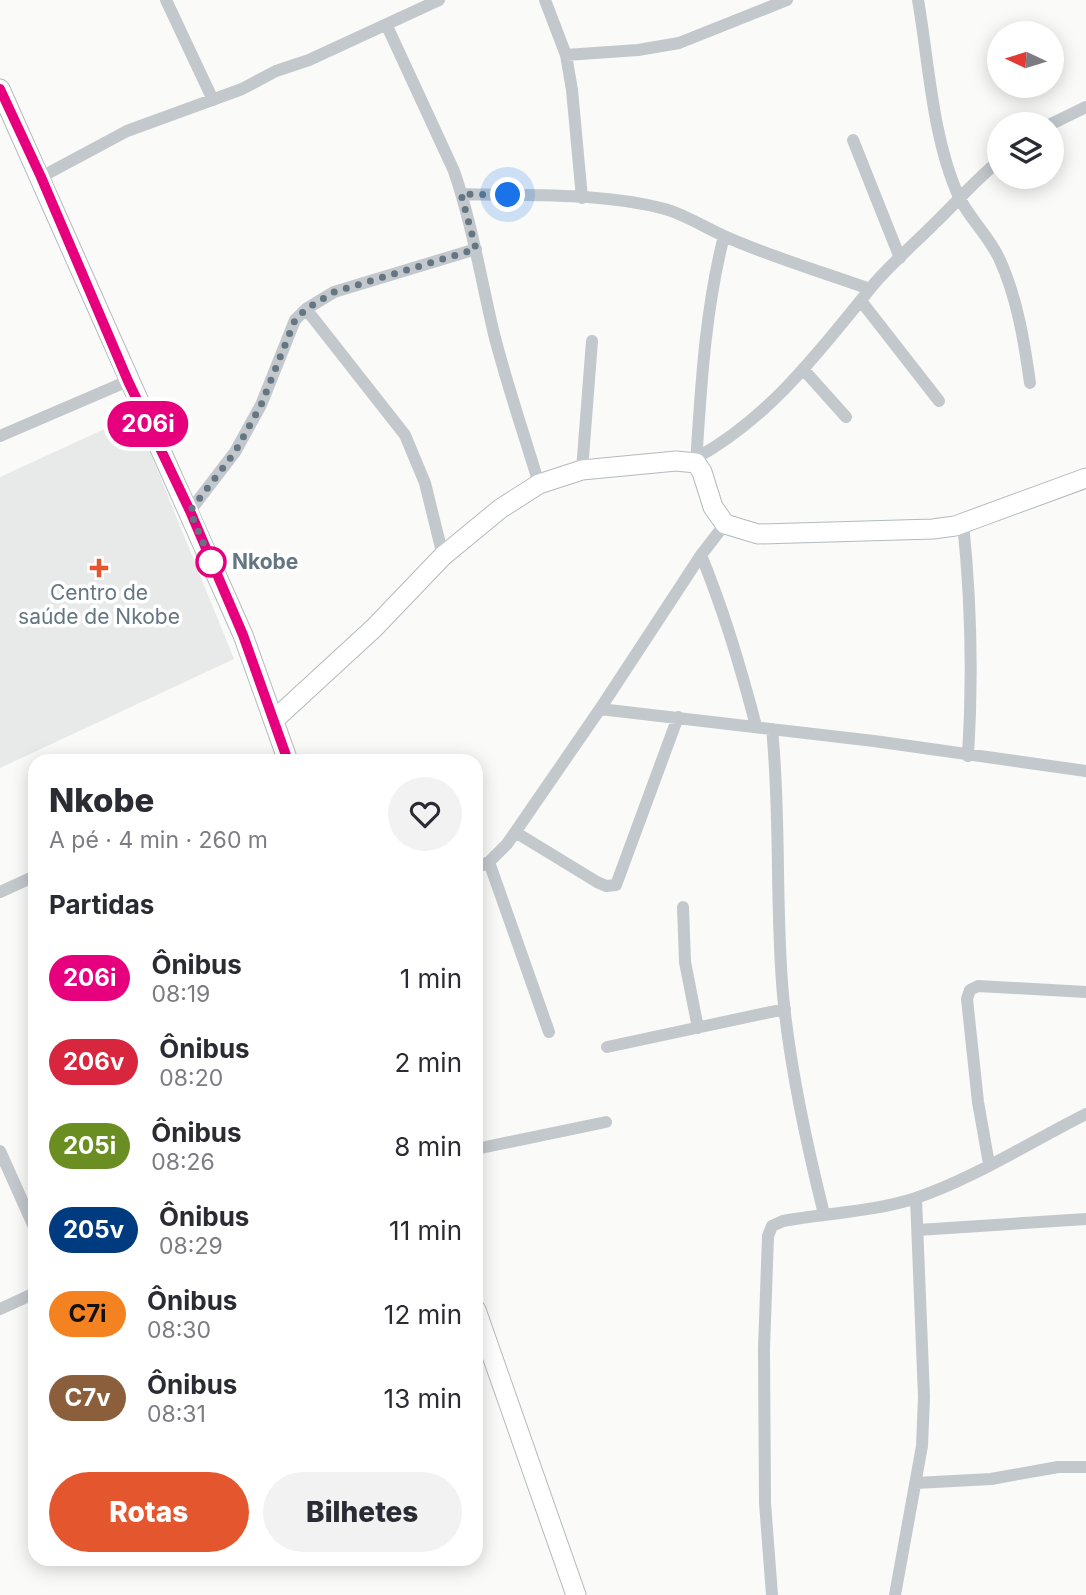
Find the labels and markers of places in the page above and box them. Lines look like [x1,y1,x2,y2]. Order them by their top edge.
marker: Nkobe [196,547,226,577]
place label: Nkobe [232,549,298,574]
marker: Centro de saúde de Nkobe [89,558,109,578]
place label: Centro de saúde de Nkobe [18,580,180,629]

